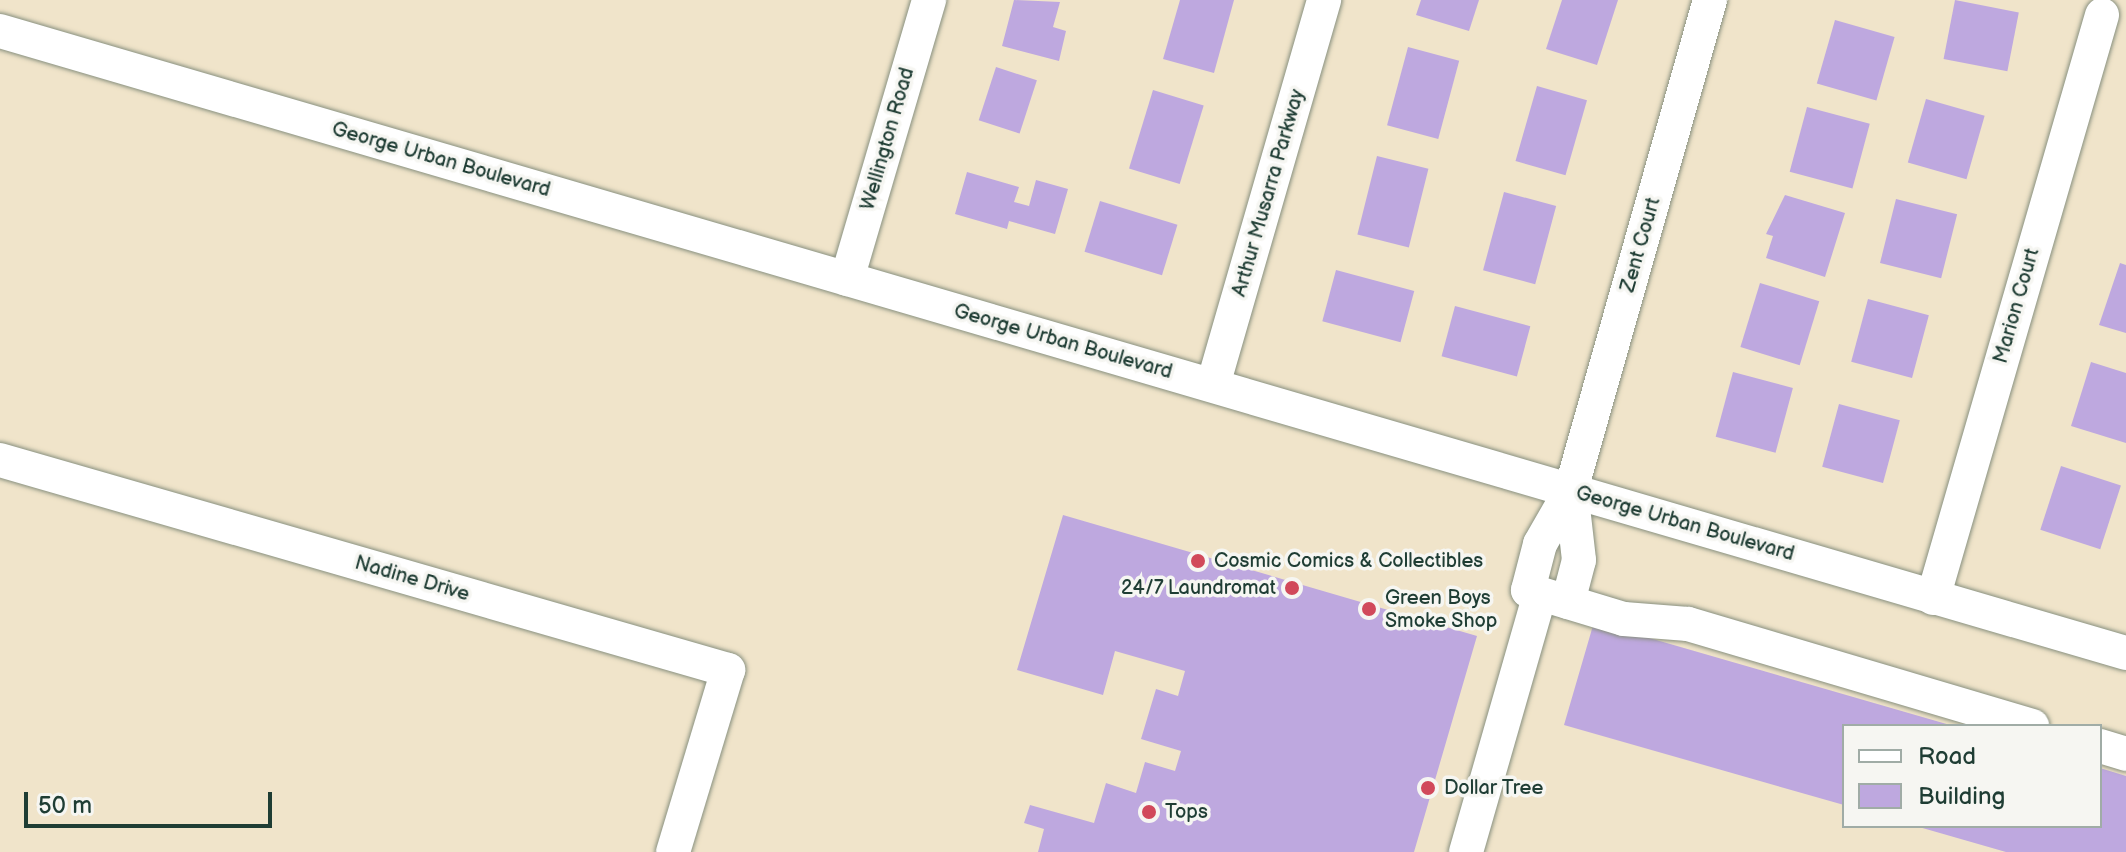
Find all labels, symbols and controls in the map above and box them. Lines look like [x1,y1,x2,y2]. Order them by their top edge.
street label: Wellington Road [856,65,920,213]
street label: Arthur Musarra Parkway [1228,87,1310,299]
street label: George Urban Boulevard [329,117,553,203]
street label: Zent Court [1616,195,1666,295]
street label: Marion Court [1989,246,2045,366]
street label: George Urban Boulevard [951,299,1175,385]
street label: George Urban Boulevard [1573,481,1797,567]
place label: Cosmic Comics & Collectibles [1214,549,1483,573]
street label: Nadine Drive [352,551,472,607]
marker: Cosmic Comics & Collectibles [1189,552,1207,570]
place label: 24/7 Laundromat [1120,576,1276,600]
marker: 24/7 Laundromat [1283,579,1301,597]
place label: Green Boys Smoke Shop [1385,586,1498,633]
marker: Green Boys Smoke Shop [1360,600,1378,618]
legend [1842,724,2102,828]
text: Road [1918,742,1976,771]
scale bar [28,776,276,826]
place label: Dollar Tree [1444,776,1544,800]
marker: Dollar Tree [1419,779,1437,797]
text: Building [1918,782,2005,811]
text: 50 m [38,791,92,820]
place label: Tops [1165,800,1208,824]
marker: Tops [1140,803,1158,821]

